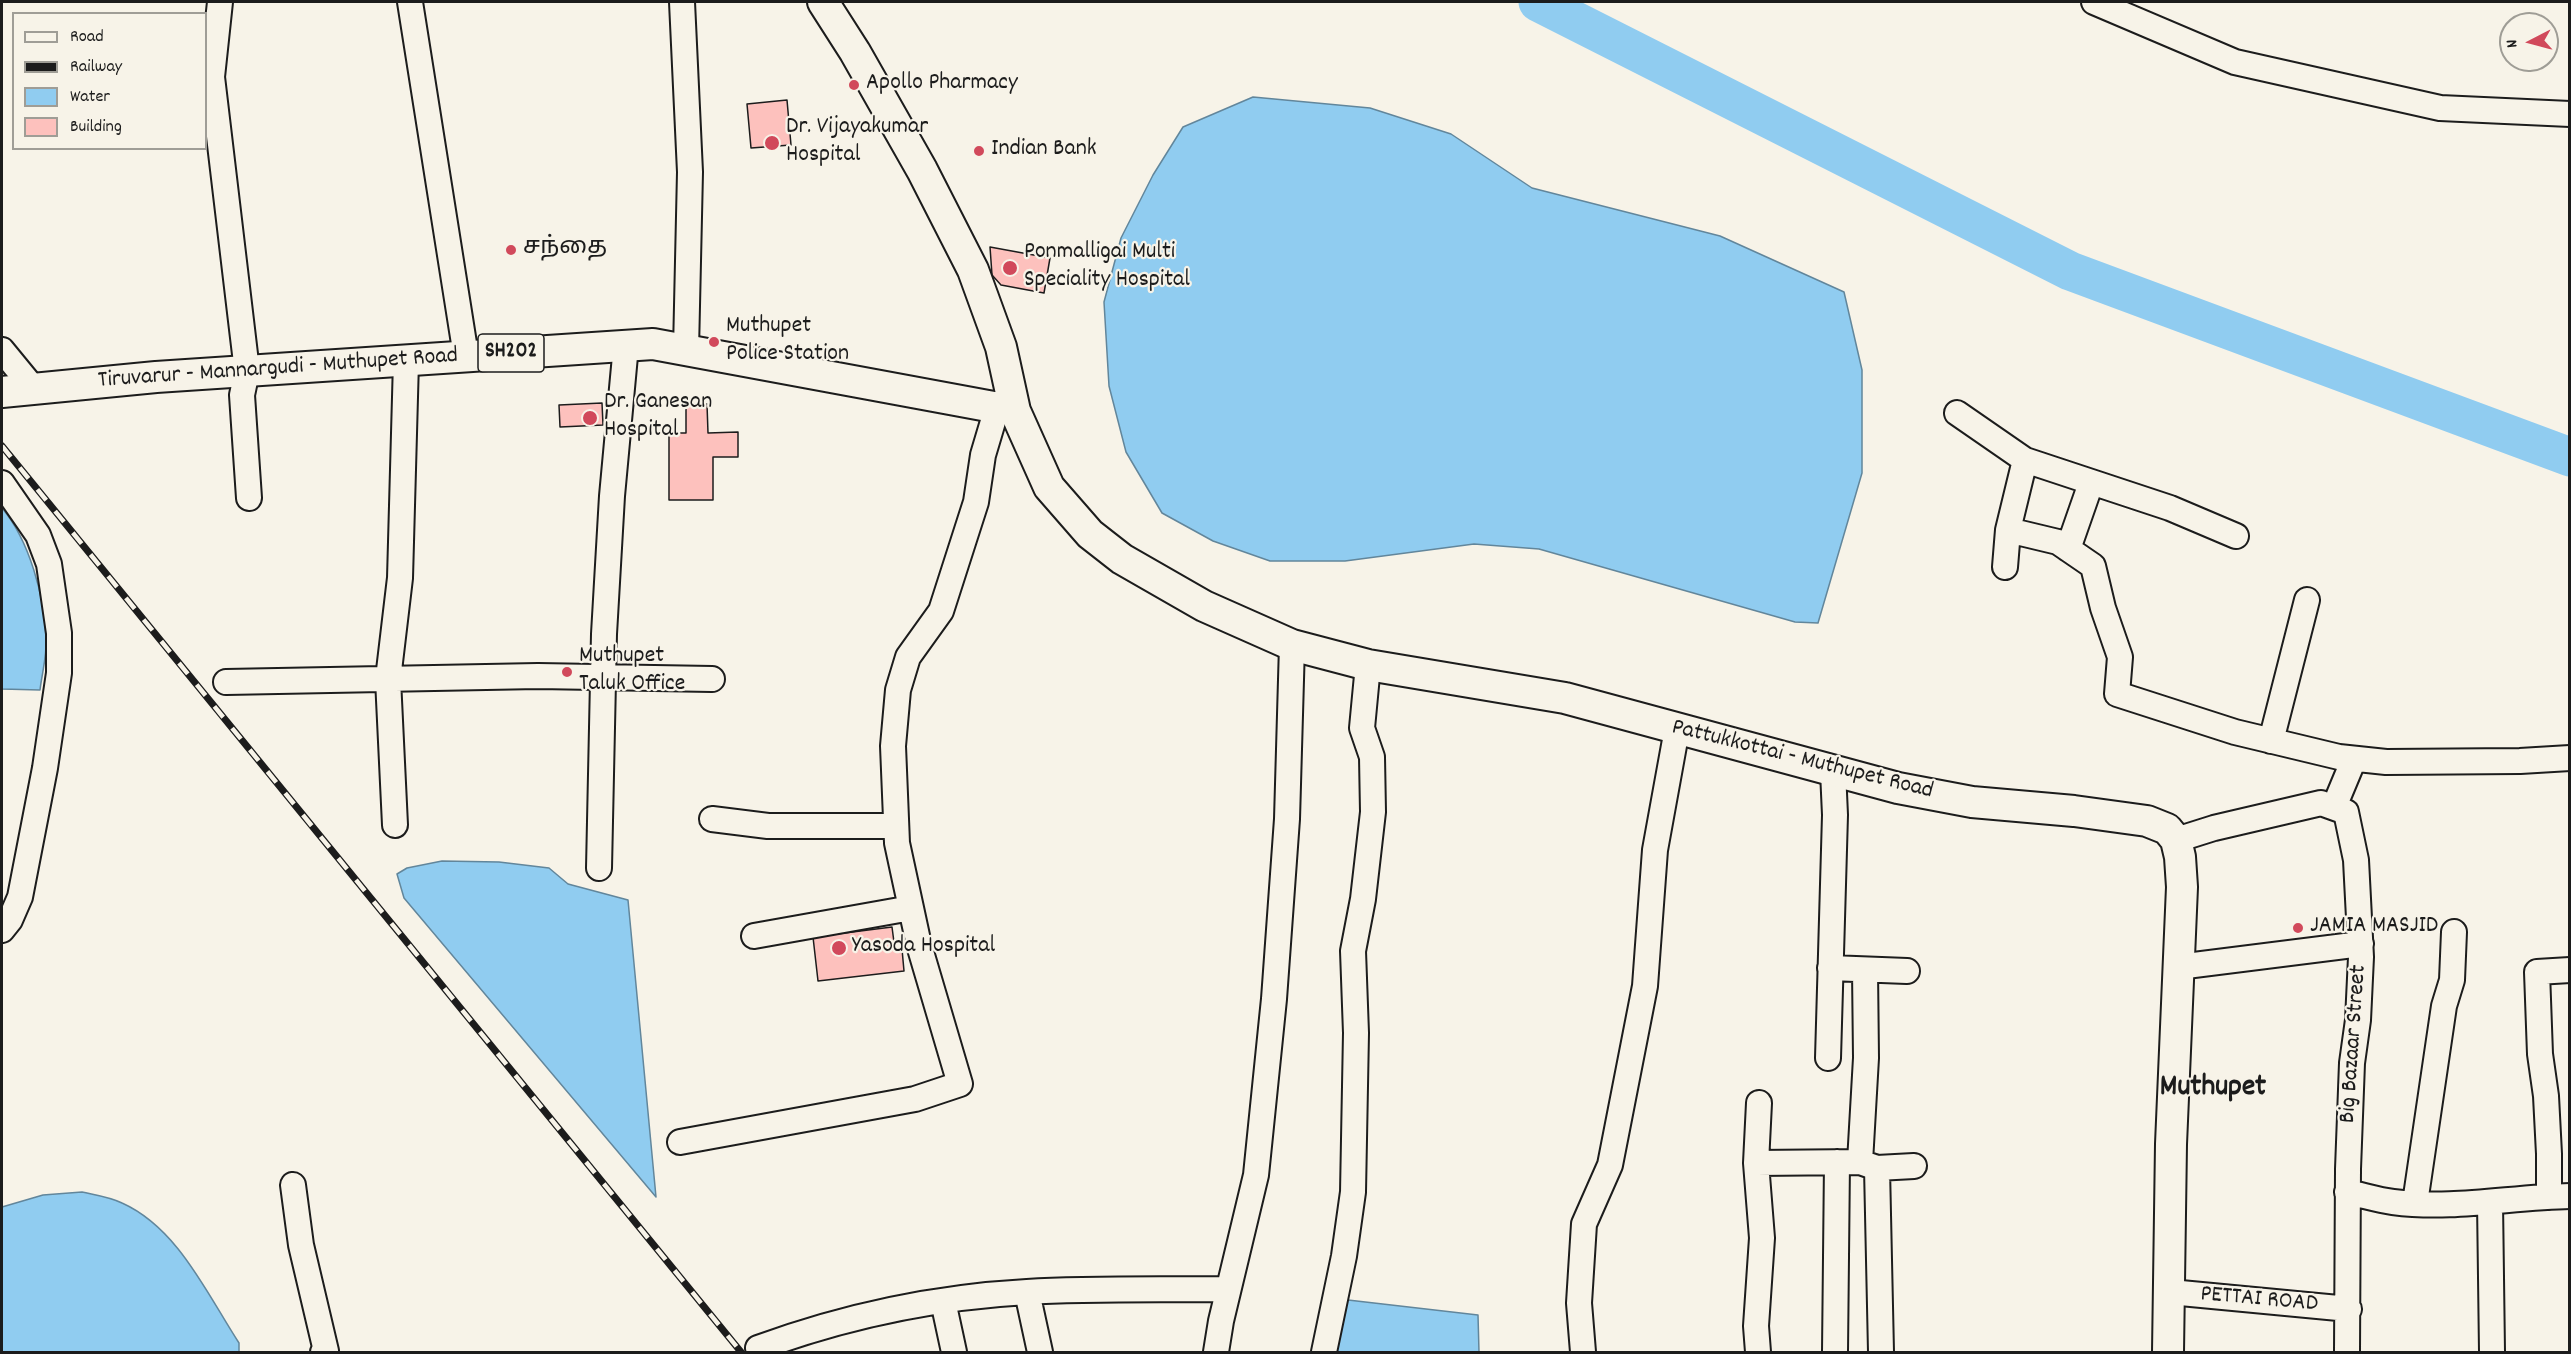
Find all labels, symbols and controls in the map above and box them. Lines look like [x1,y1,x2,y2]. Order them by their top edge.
legend [12,12,207,150]
north arrow [2499,12,2559,72]
text: Road [70,25,104,50]
text: N [2501,39,2524,49]
text: Railway [70,55,122,80]
place label: Apollo Pharmacy [866,71,1018,99]
marker: Apollo Pharmacy [847,78,861,92]
text: Water [70,85,110,110]
text: Building [70,115,122,140]
place label: Dr. Vijayakumar Hospital [786,115,928,171]
marker: Dr. Vijayakumar Hospital [763,134,781,152]
place label: Indian Bank [991,137,1097,165]
marker: Indian Bank [972,144,986,158]
place label: சந்தை [523,236,607,264]
place label: Ponmalligai Multi Speciality Hospital [1024,240,1190,296]
marker: சந்தை [504,243,518,257]
marker: Ponmalligai Multi Speciality Hospital [1001,259,1019,277]
place label: Muthupet Police Station [726,314,849,370]
road number: SH202 [478,334,544,372]
marker: Muthupet Police Station [707,335,721,349]
street label: Tiruvarur - Mannargudi - Muthupet Road [97,343,459,397]
place label: Dr. Ganesan Hospital [604,390,712,446]
marker: Dr. Ganesan Hospital [581,409,599,427]
place label: Muthupet Taluk Office [579,644,685,700]
marker: Muthupet Taluk Office [560,665,574,679]
street label: Pattukkottai - Muthupet Road [1668,715,1936,807]
place label: JAMIA MASJID [2310,914,2438,942]
marker: JAMIA MASJID [2291,921,2305,935]
place label: Yasoda Hospital [852,934,995,962]
marker: Yasoda Hospital [830,939,848,957]
street label: Big Bazaar Street [2335,964,2375,1124]
district label: Muthupet [2160,1072,2266,1108]
street label: PETTAI ROAD [2199,1282,2319,1320]

